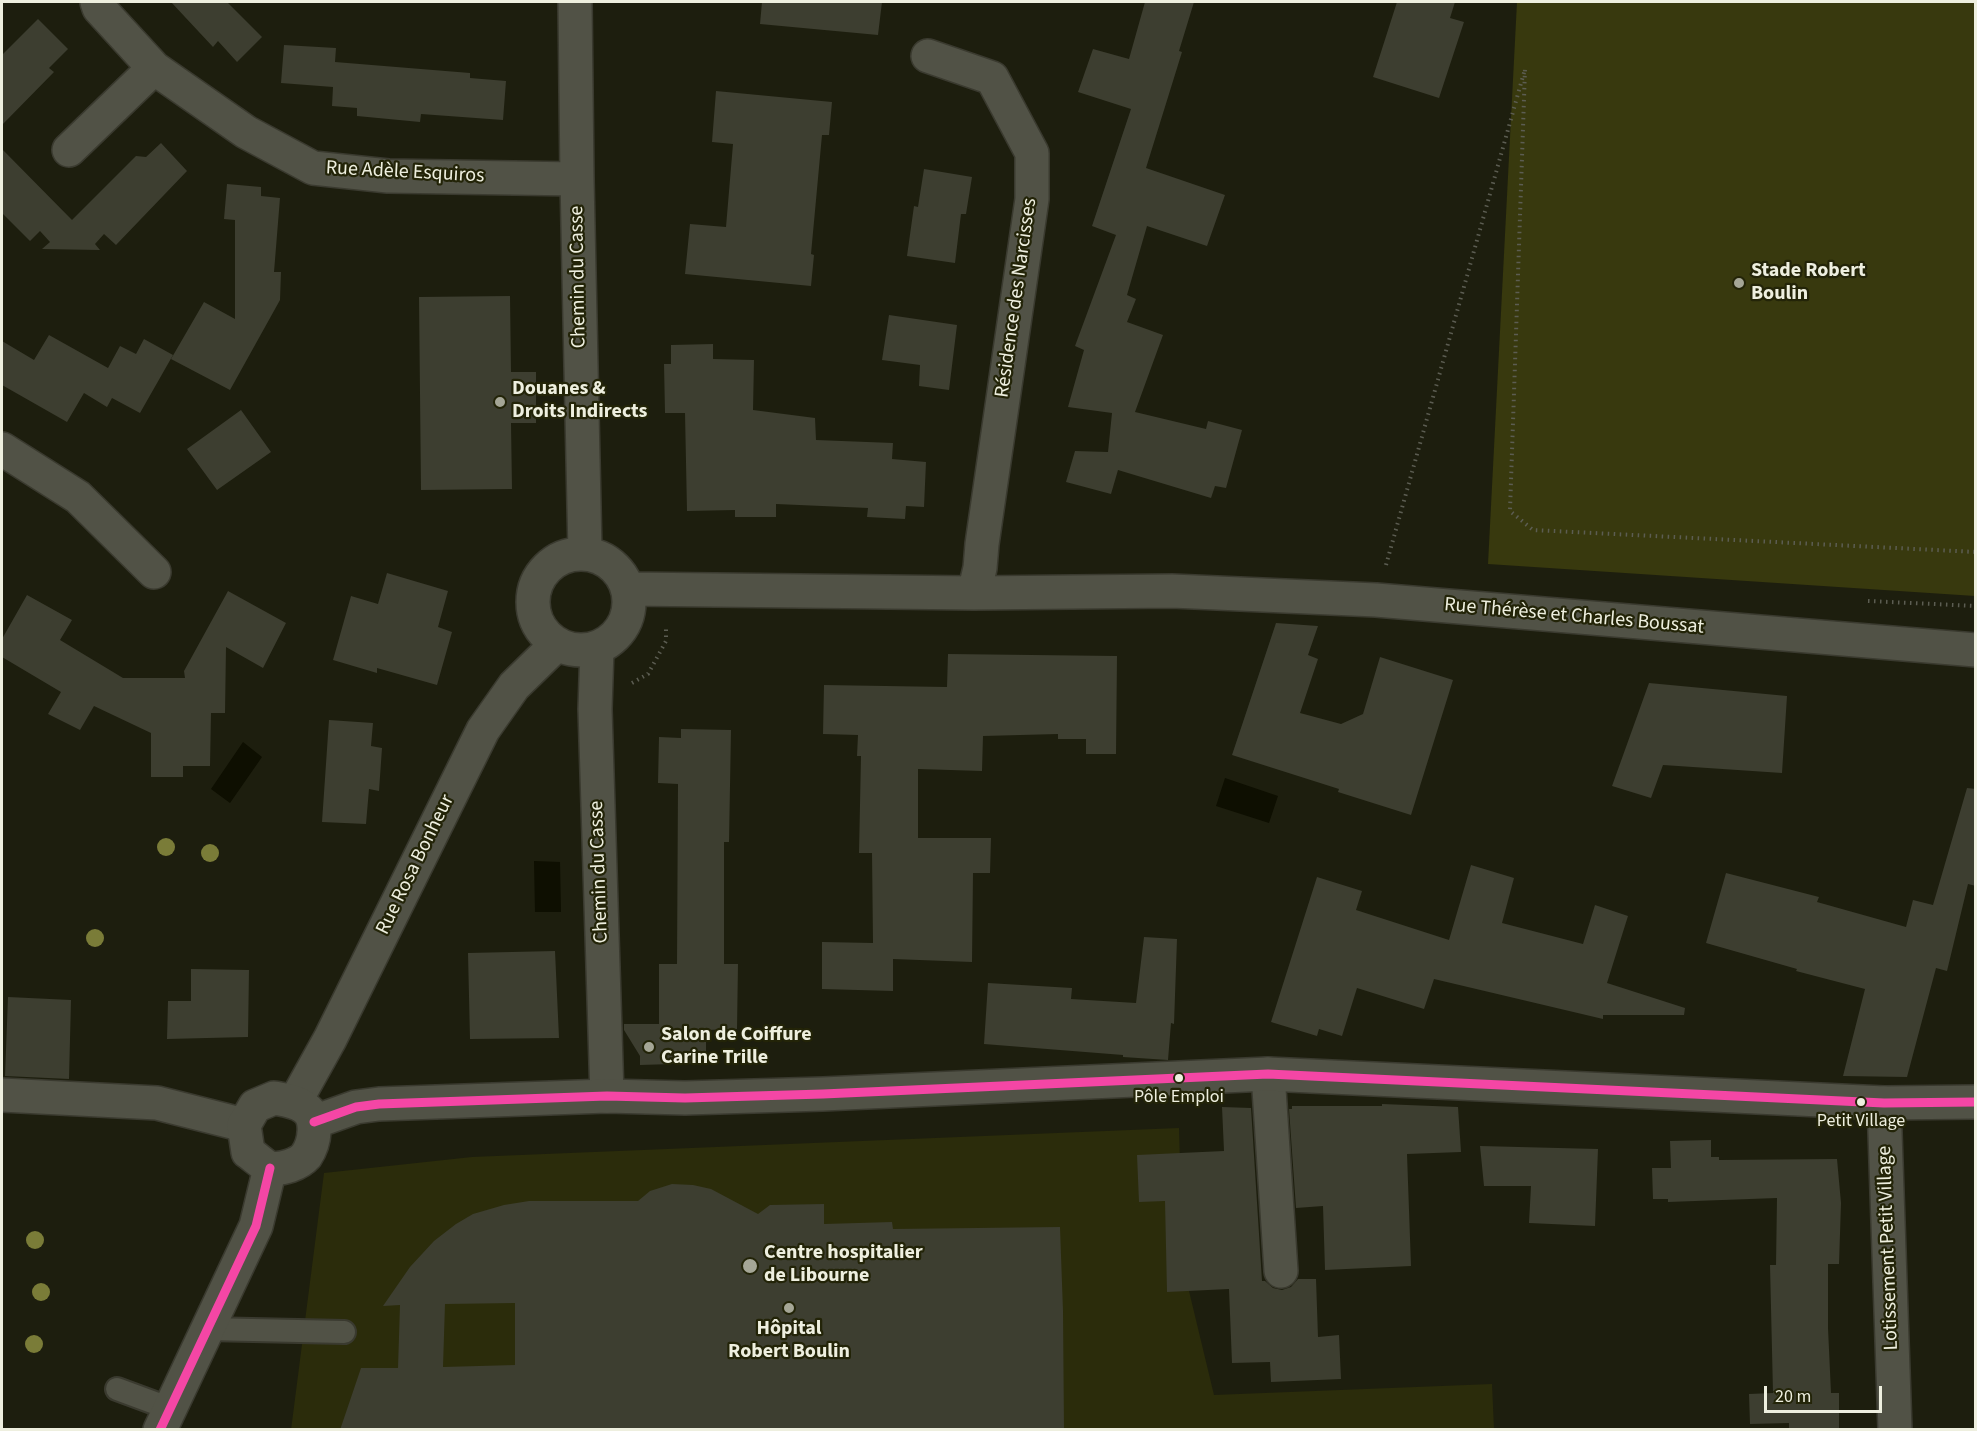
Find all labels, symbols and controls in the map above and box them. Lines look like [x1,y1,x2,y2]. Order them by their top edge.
street label: Rue Adèle Esquiros [325,157,485,189]
street label: Résidence des Narcisses [991,197,1043,399]
street label: Chemin du Casse [566,205,592,349]
place label: Stade Robert Boulin [1751,260,1866,307]
marker: Stade Robert Boulin [1732,276,1746,290]
place label: Douanes & Droits Indirects [512,378,647,425]
marker: Douanes & Droits Indirects [493,395,507,409]
street label: Rue Thérèse et Charles Boussat [1443,594,1705,640]
street label: Rue Rosa Bonheur [372,791,460,939]
street label: Chemin du Casse [586,800,614,944]
place label: Salon de Coiffure Carine Trille [661,1024,812,1071]
marker: Salon de Coiffure Carine Trille [642,1040,656,1054]
marker: Pôle Emploi [1173,1072,1185,1084]
place label: Pôle Emploi [1134,1087,1224,1109]
marker: Petit Village [1855,1096,1867,1108]
place label: Petit Village [1817,1111,1905,1133]
street label: Lotissement Petit Village [1873,1145,1905,1351]
place label: Centre hospitalier de Libourne [764,1242,923,1289]
marker: Centre hospitalier de Libourne [741,1257,759,1275]
marker: Hôpital Robert Boulin [782,1301,796,1315]
place label: Hôpital Robert Boulin [728,1318,850,1365]
scale bar [1767,1374,1886,1412]
text: 20 m [1775,1384,1811,1409]

